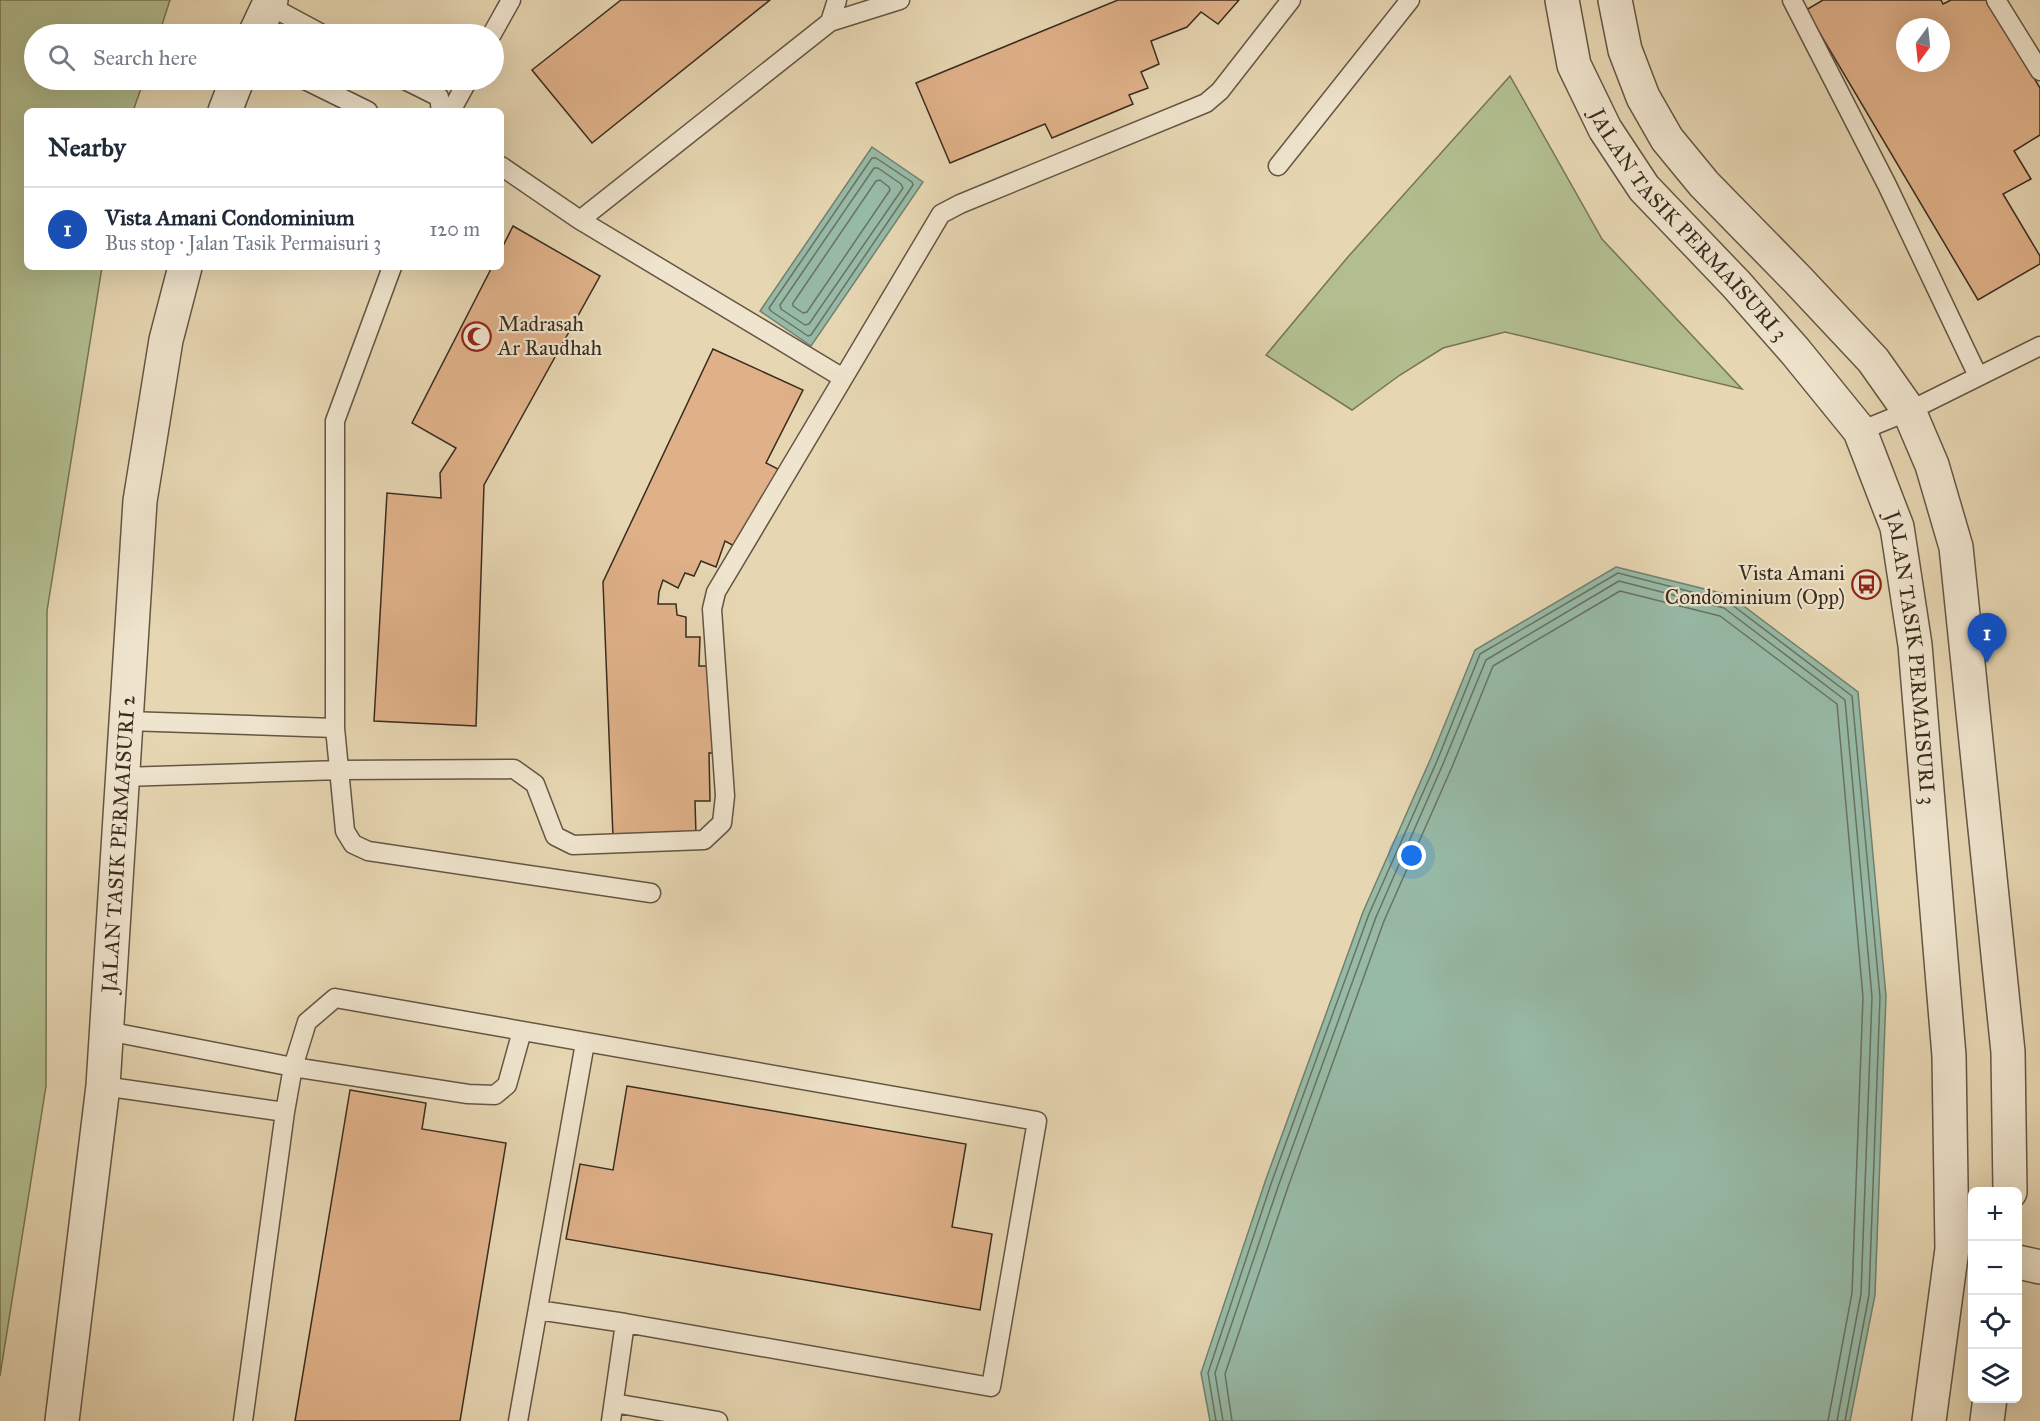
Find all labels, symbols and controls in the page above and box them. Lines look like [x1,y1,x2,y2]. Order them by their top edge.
north arrow [1896,18,1950,72]
search box [24,24,504,90]
icon: search [45,41,78,74]
text: Search here [93,44,197,71]
street label: JALAN TASIK PERMAISURI 3 [1583,102,1793,346]
text: Nearby [48,131,126,163]
text: Vista Amani Condominium [105,204,354,231]
text: 1 [64,217,71,241]
text: 120 m [429,217,480,241]
text: Bus stop · Jalan Tasik Permaisuri 3 [105,231,381,255]
place label: Madrasah Ar Raudhah [497,311,602,361]
mosque icon: Madrasah Ar Raudhah [461,320,493,352]
street label: JALAN TASIK PERMAISURI 3 [1878,505,1941,806]
place label: Vista Amani Condominium (Opp) [1665,560,1845,610]
bus stop icon: Vista Amani Condominium (Opp) [1850,569,1882,601]
pin: 1 [1968,614,2006,663]
street label: JALAN TASIK PERMAISURI 2 [96,694,141,995]
your location [1397,841,1426,870]
map controls [1968,1187,2022,1403]
button: + [1968,1187,2022,1241]
button: − [1968,1241,2022,1295]
button: locate [1968,1295,2022,1349]
button: layers [1968,1349,2022,1403]

